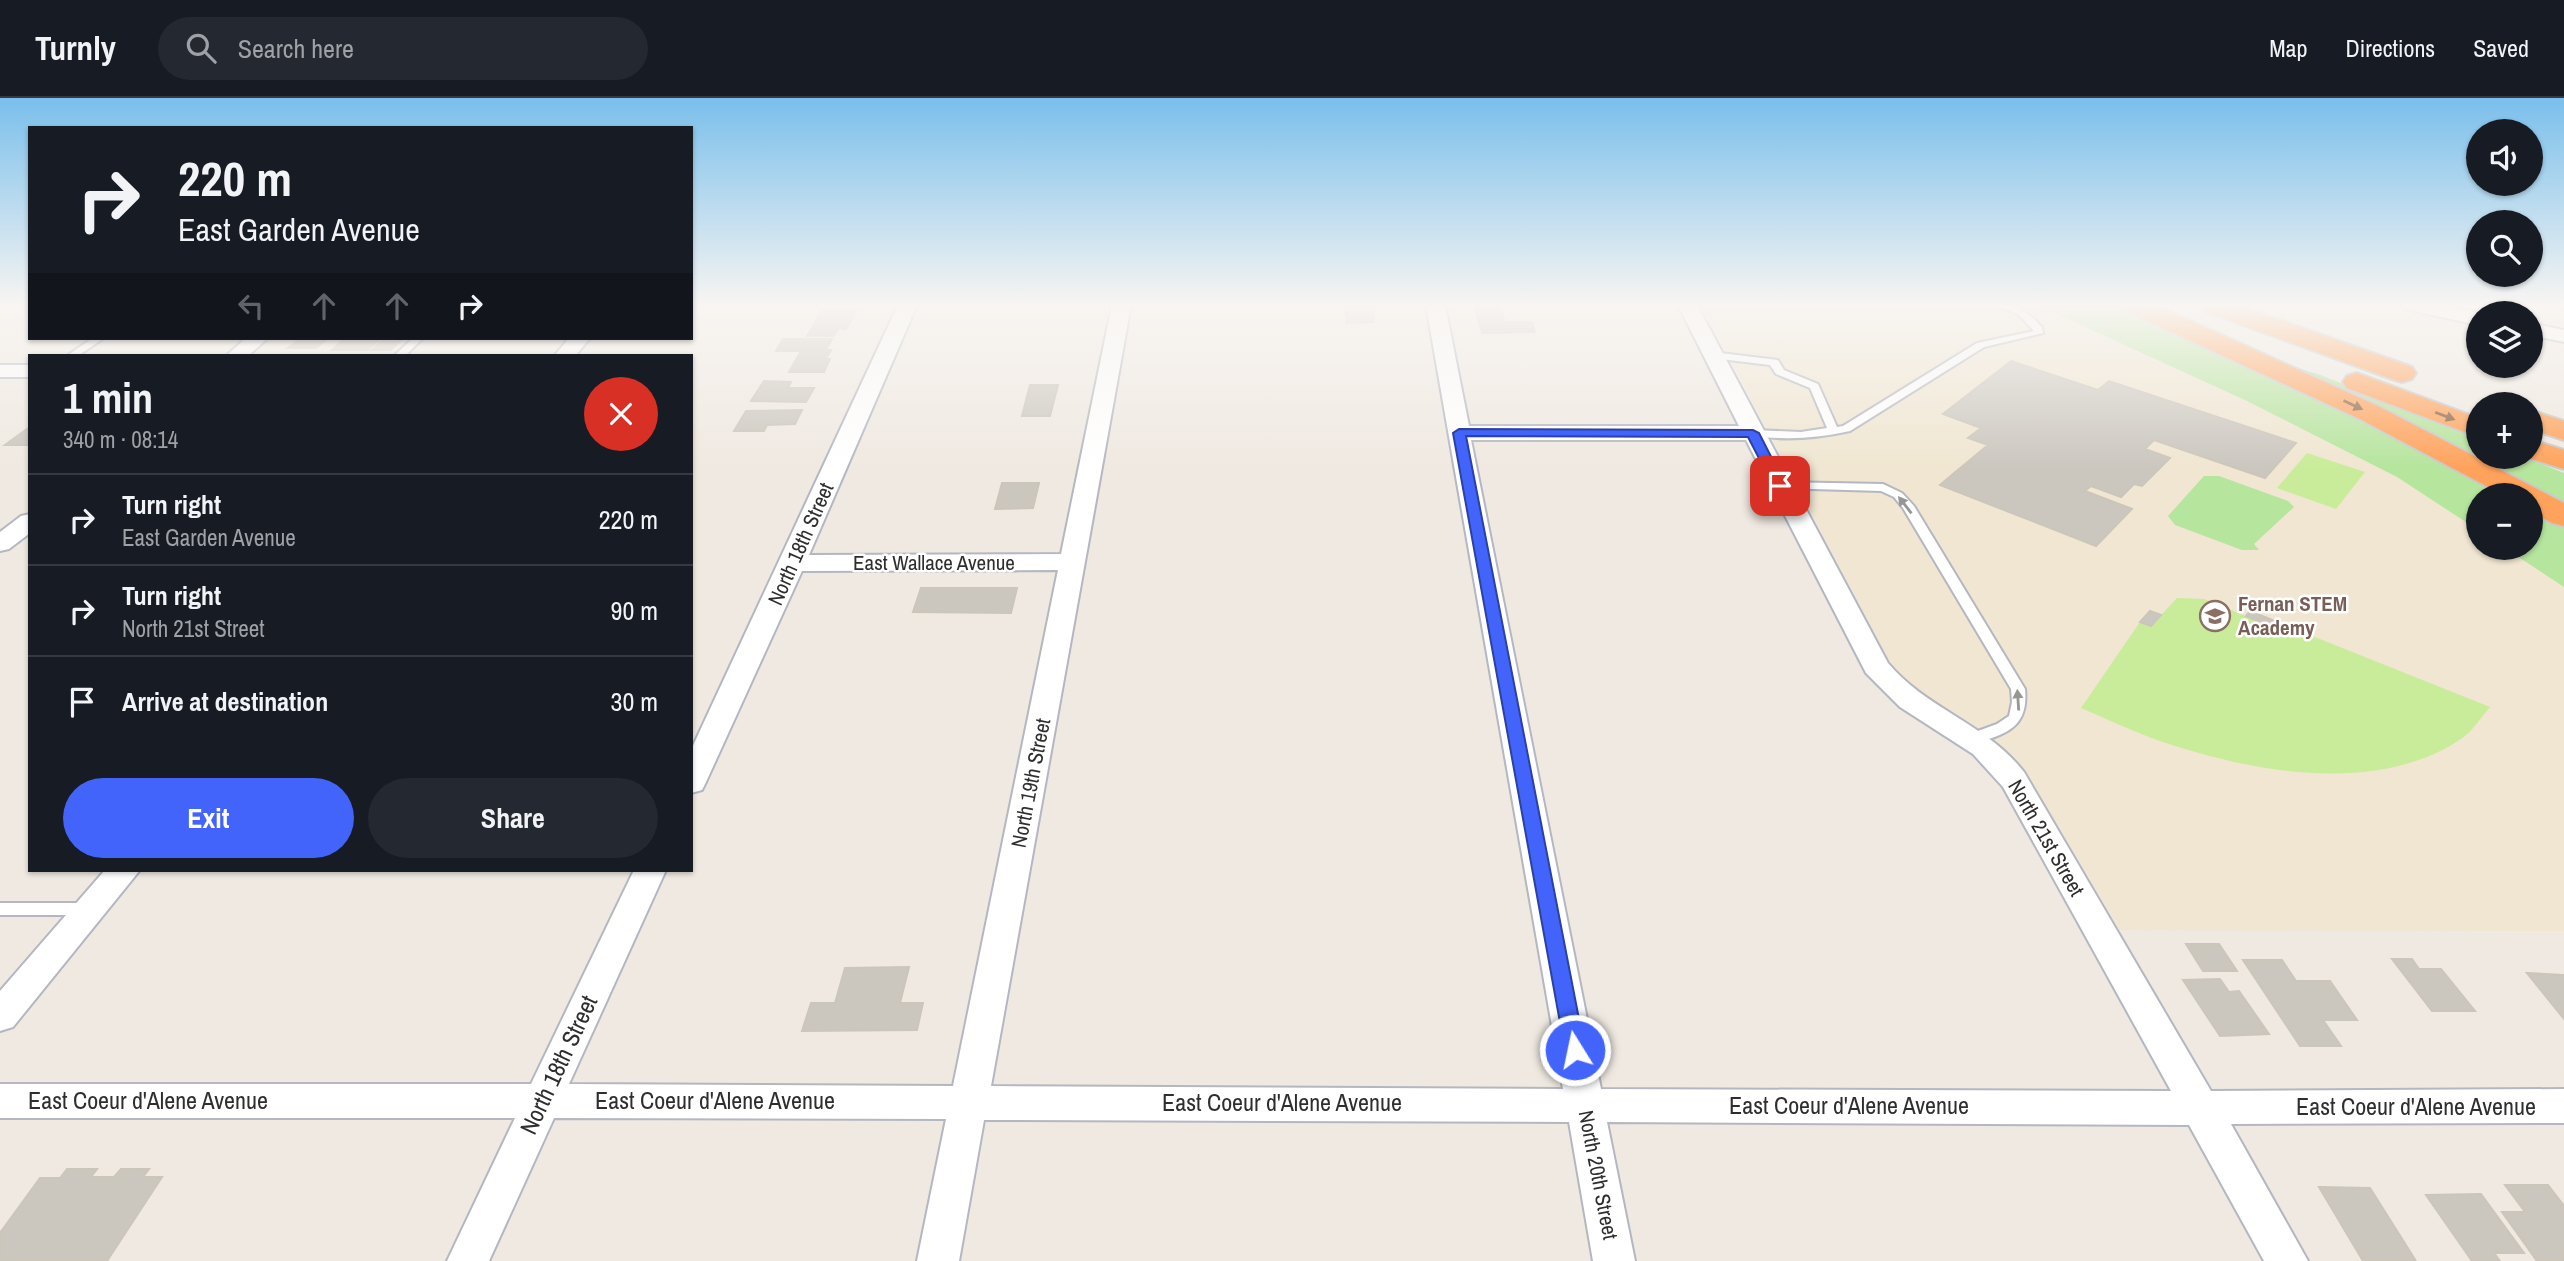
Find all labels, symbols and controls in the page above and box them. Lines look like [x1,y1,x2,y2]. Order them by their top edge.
search box [158,17,648,80]
text: Turnly [35,26,116,70]
icon: search [182,29,220,67]
text: Search here [238,31,354,66]
text: Map [2269,32,2307,64]
text: Directions [2345,32,2435,64]
text: Saved [2473,32,2529,64]
map controls [2466,119,2543,560]
button: sound [2466,119,2543,196]
text: 220 m [178,145,292,211]
icon: right [63,154,154,245]
text: East Garden Avenue [178,208,420,251]
button: search [2466,210,2543,287]
icon: left [232,287,270,325]
icon: ahead [305,287,343,325]
icon: ahead [378,287,416,325]
icon: right [451,287,489,325]
button: layers [2466,301,2543,378]
text: 1 min [63,370,153,426]
button: close [584,377,658,451]
button: + [2466,392,2543,469]
one-way arrow [2343,399,2363,411]
one-way arrow [2435,410,2456,421]
text: 340 m · 08:14 [63,424,178,455]
pin [1750,456,1810,516]
icon: arrive [1761,467,1799,505]
street label: North 18th Street [761,478,841,610]
button: − [2466,483,2543,560]
text: Turn right [122,487,221,522]
one-way arrow [1898,496,1913,514]
icon: right [63,501,101,539]
text: 220 m [599,502,658,537]
text: East Garden Avenue [122,522,296,553]
street label: East Wallace Avenue [853,548,1015,577]
text: Turn right [122,578,221,613]
place label: Fernan STEM Academy [2238,589,2347,642]
icon: right [63,592,101,630]
text: 90 m [611,593,658,628]
school or university icon: Fernan STEM Academy [2198,599,2232,633]
text: North 21st Street [122,613,265,644]
icon: arrive [63,683,101,721]
text: Arrive at destination [122,684,328,719]
text: 30 m [611,684,658,719]
one-way arrow [2013,689,2024,711]
street label: North 19th Street [1004,716,1057,850]
street label: North 21st Street [2001,774,2092,902]
button: Exit [63,778,354,858]
button: Share [368,778,658,858]
street label: North 18th Street [512,989,604,1139]
position arrow [1538,1013,1612,1087]
street label: East Coeur d'Alene Avenue [28,1084,268,1116]
street label: East Coeur d'Alene Avenue [595,1084,835,1116]
street label: East Coeur d'Alene Avenue [1162,1086,1402,1118]
street label: East Coeur d'Alene Avenue [1729,1089,1969,1121]
street label: East Coeur d'Alene Avenue [2296,1090,2536,1122]
street label: North 20th Street [1572,1108,1625,1242]

